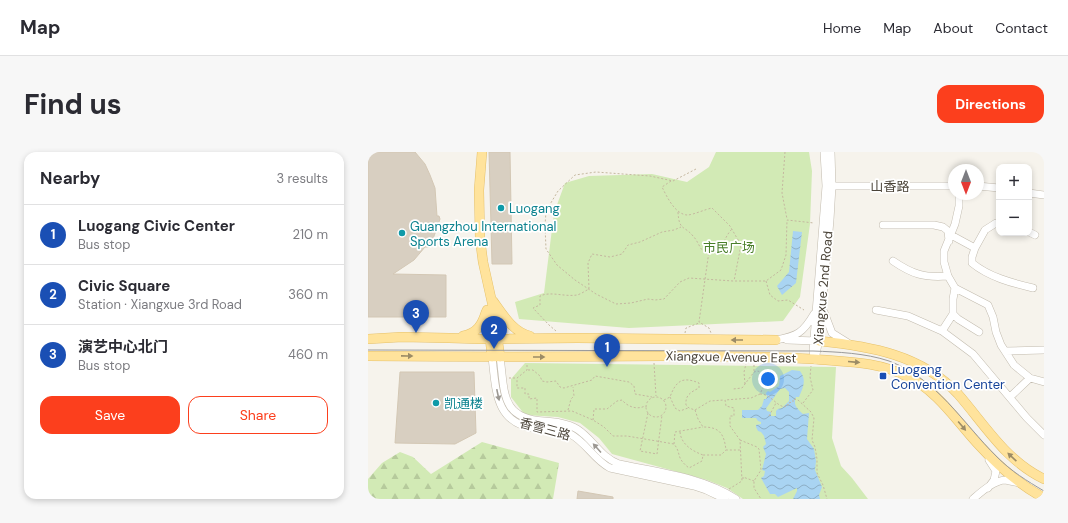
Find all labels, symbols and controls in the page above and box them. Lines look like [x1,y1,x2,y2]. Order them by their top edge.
text: Map [20,15,60,40]
text: Home [823,19,861,37]
text: Map [883,19,911,37]
text: About [933,19,973,37]
text: Contact [995,19,1048,37]
button: Directions [937,85,1044,123]
text: Find us [24,86,122,123]
north arrow [948,164,984,200]
map controls [996,164,1032,236]
button: + [996,164,1032,200]
text: Nearby [40,167,100,189]
text: 3 results [276,170,328,187]
street label: 山香路 [870,178,910,195]
place label: Luogang [509,200,560,217]
button: − [996,200,1032,236]
marker: Luogang [496,203,506,213]
text: Luogang Civic Center [78,216,235,236]
place label: Guangzhou International Sports Arena [410,218,556,250]
text: 1 [51,226,55,243]
text: 210 m [293,226,328,243]
marker: Guangzhou International Sports Arena [397,228,407,238]
street label: Xiangxue 2nd Road [810,230,836,346]
text: Bus stop [78,236,130,253]
park label: 市民广场 [703,239,755,256]
text: Civic Square [78,276,170,296]
text: 2 [49,286,57,303]
text: 360 m [288,286,328,303]
text: Station · Xiangxue 3rd Road [78,296,242,313]
pin: 3 [403,300,429,333]
pin: 2 [481,316,507,349]
pin: 1 [594,334,620,367]
text: 演艺中心北门 [78,337,168,357]
one-way arrow [730,337,743,343]
text: 3 [49,346,57,363]
text: 460 m [288,346,328,363]
street label: Xiangxue Avenue East [665,347,797,367]
one-way arrow [401,353,414,359]
one-way arrow [533,354,546,360]
text: Bus stop [78,357,130,374]
one-way arrow [848,358,860,365]
place label: Luogang Convention Center [891,361,1005,393]
your location [758,369,778,389]
marker: Luogang Convention Center [878,371,888,381]
one-way arrow [495,389,501,402]
place label: 凯通楼 [444,395,483,412]
button: Save [40,396,180,434]
button: Share [188,396,328,434]
marker: 凯通楼 [431,398,441,408]
street label: 香雪三路 [518,414,572,444]
one-way arrow [958,420,967,431]
one-way arrow [592,443,601,453]
one-way arrow [1007,452,1017,462]

